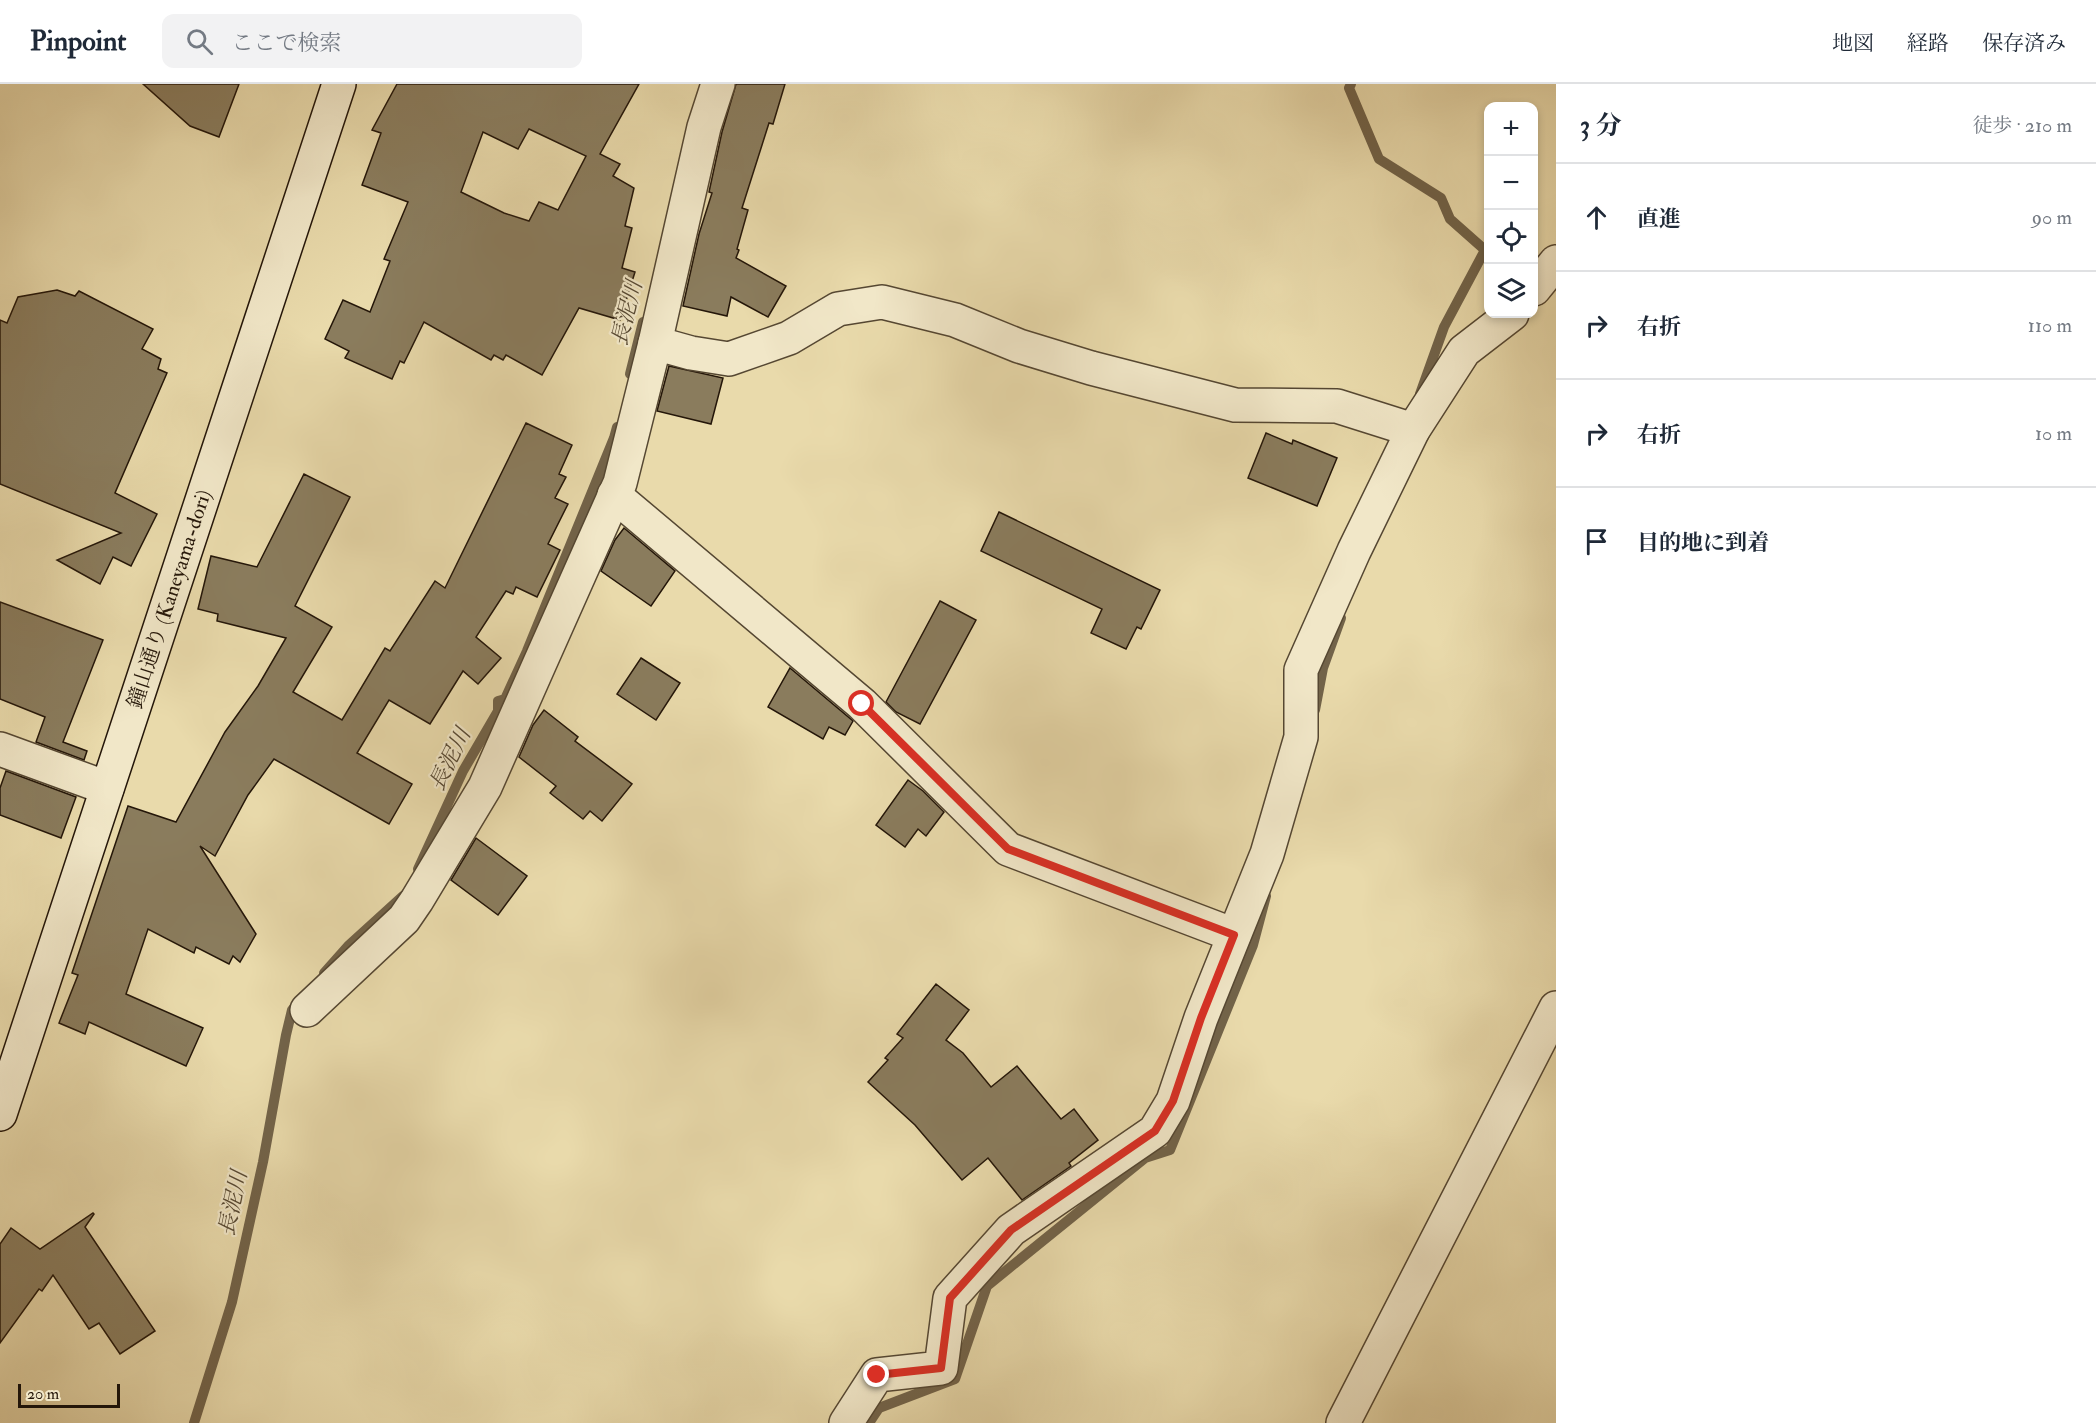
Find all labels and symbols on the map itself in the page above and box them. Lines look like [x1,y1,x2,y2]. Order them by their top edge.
water label: 長泥川 [605,276,649,349]
street label: 鐘山通り (Kaneyama-dori) [121,486,218,712]
route start [848,690,874,716]
water label: 長泥川 [423,722,478,795]
water label: 長泥川 [212,1166,254,1238]
route end [863,1361,889,1387]
scale bar [18,1381,120,1408]

